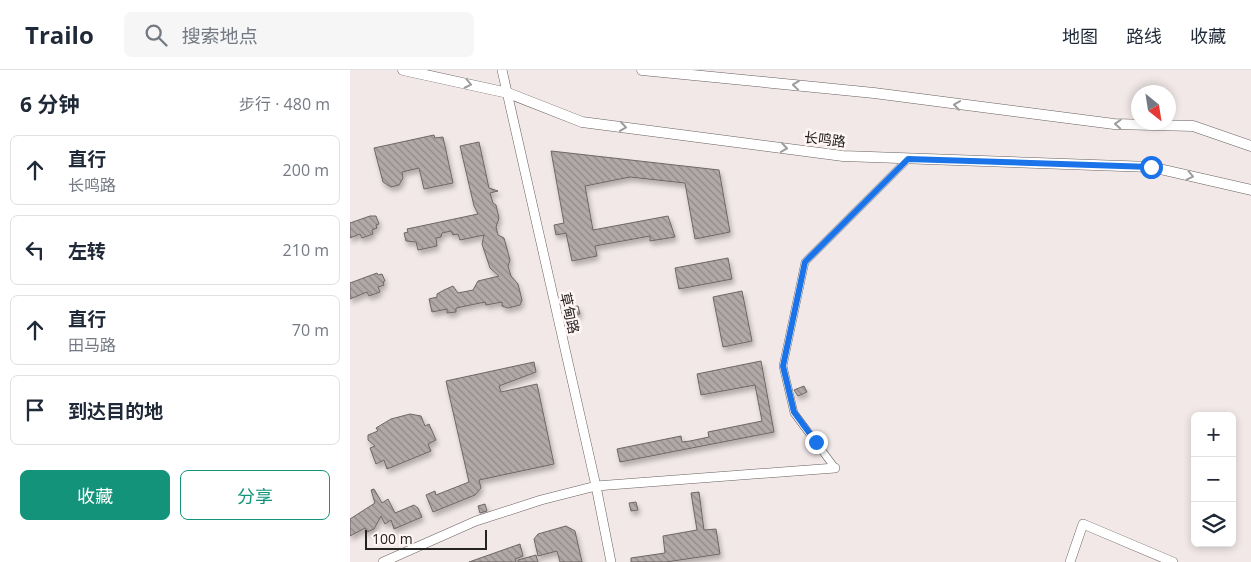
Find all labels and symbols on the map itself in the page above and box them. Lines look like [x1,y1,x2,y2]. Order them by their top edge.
one-way arrow [463,78,472,89]
one-way arrow [791,80,799,91]
north arrow [1131,85,1176,130]
one-way arrow [953,100,961,110]
one-way arrow [1114,119,1122,130]
one-way arrow [620,121,628,132]
street label: 长鸣路 [803,127,847,151]
one-way arrow [781,142,789,153]
route start [1140,156,1163,179]
one-way arrow [1186,170,1195,181]
street label: 草甸路 [556,290,584,336]
route end [805,431,828,454]
scale bar [365,527,488,550]

